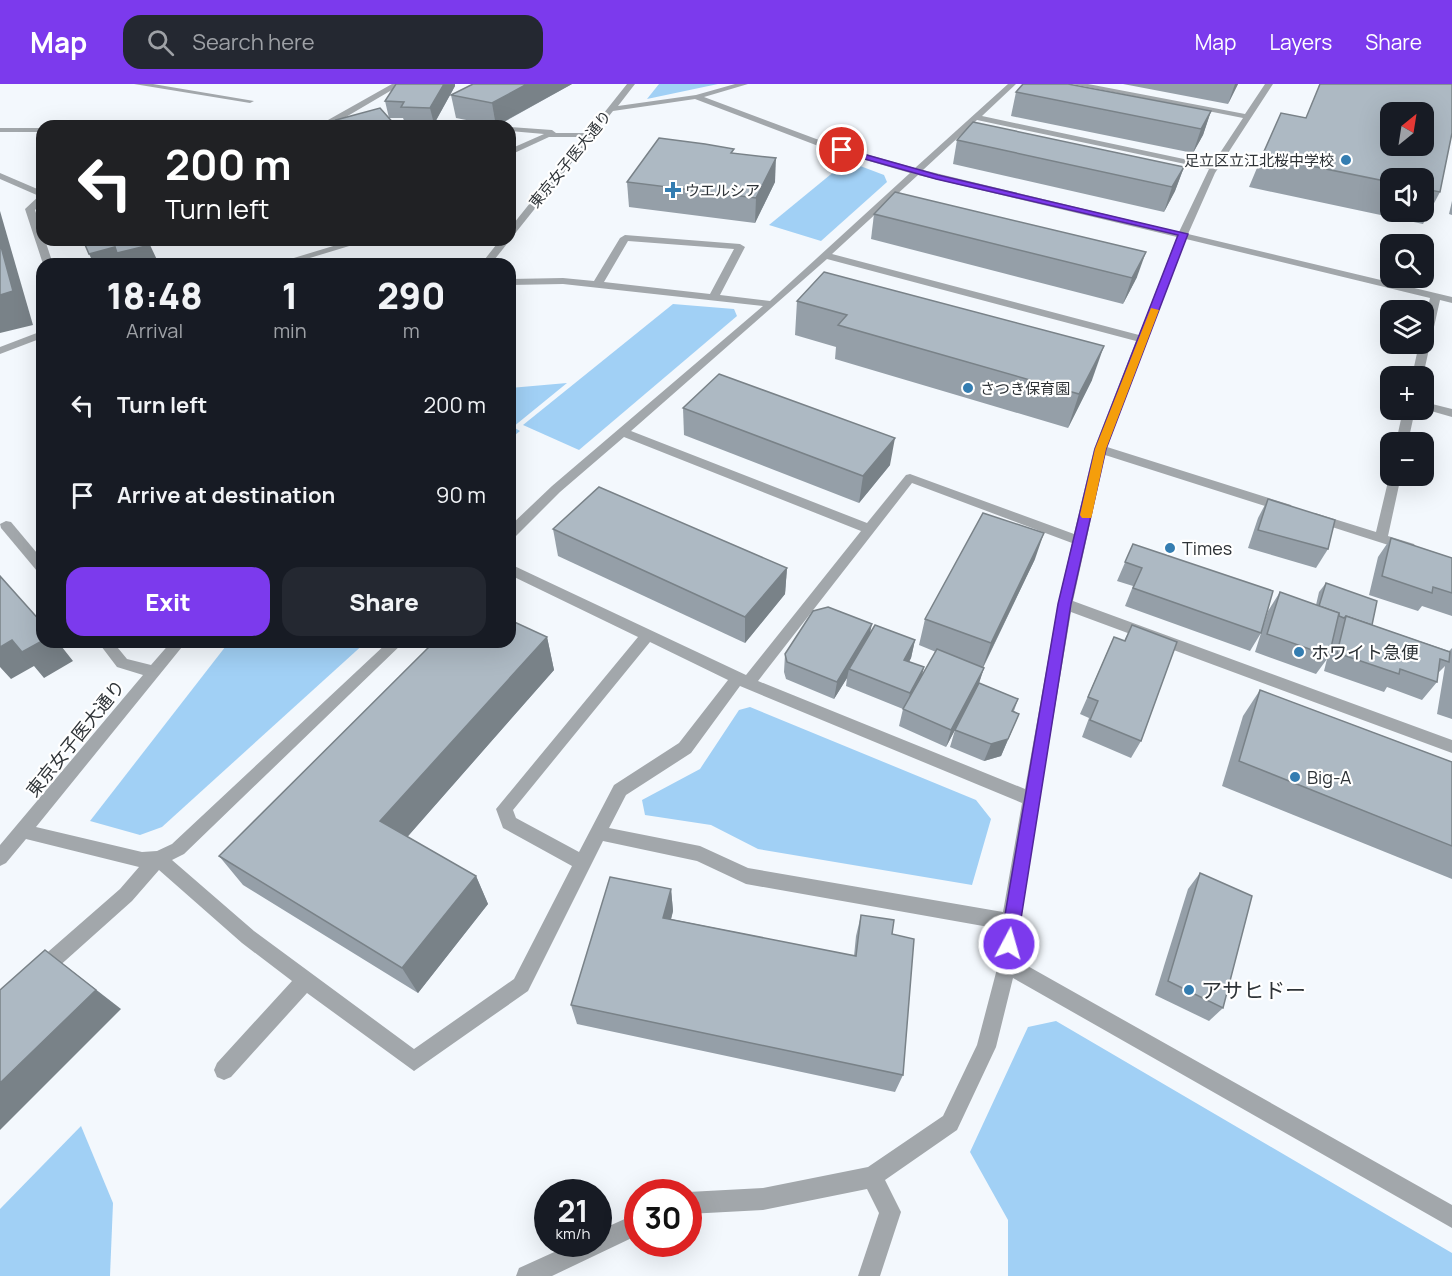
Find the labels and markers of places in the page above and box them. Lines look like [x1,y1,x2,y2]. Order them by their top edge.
pin [816,124,867,175]
place label: 足立区立江北桜中学校 [1184,150,1334,171]
marker: 足立区立江北桜中学校 [1339,153,1353,167]
place label: ウエルシア [685,180,760,201]
marker: ウエルシア [666,183,680,197]
place label: さつき保育園 [980,378,1070,399]
marker: さつき保育園 [961,381,975,395]
place label: Times [1182,536,1232,560]
marker: Times [1163,541,1177,555]
place label: ホワイト急便 [1311,640,1419,664]
marker: ホワイト急便 [1292,645,1306,659]
place label: Big-A [1307,765,1352,789]
marker: Big-A [1288,770,1302,784]
place label: アサヒドー [1201,976,1306,1004]
marker: アサヒドー [1182,983,1196,997]

